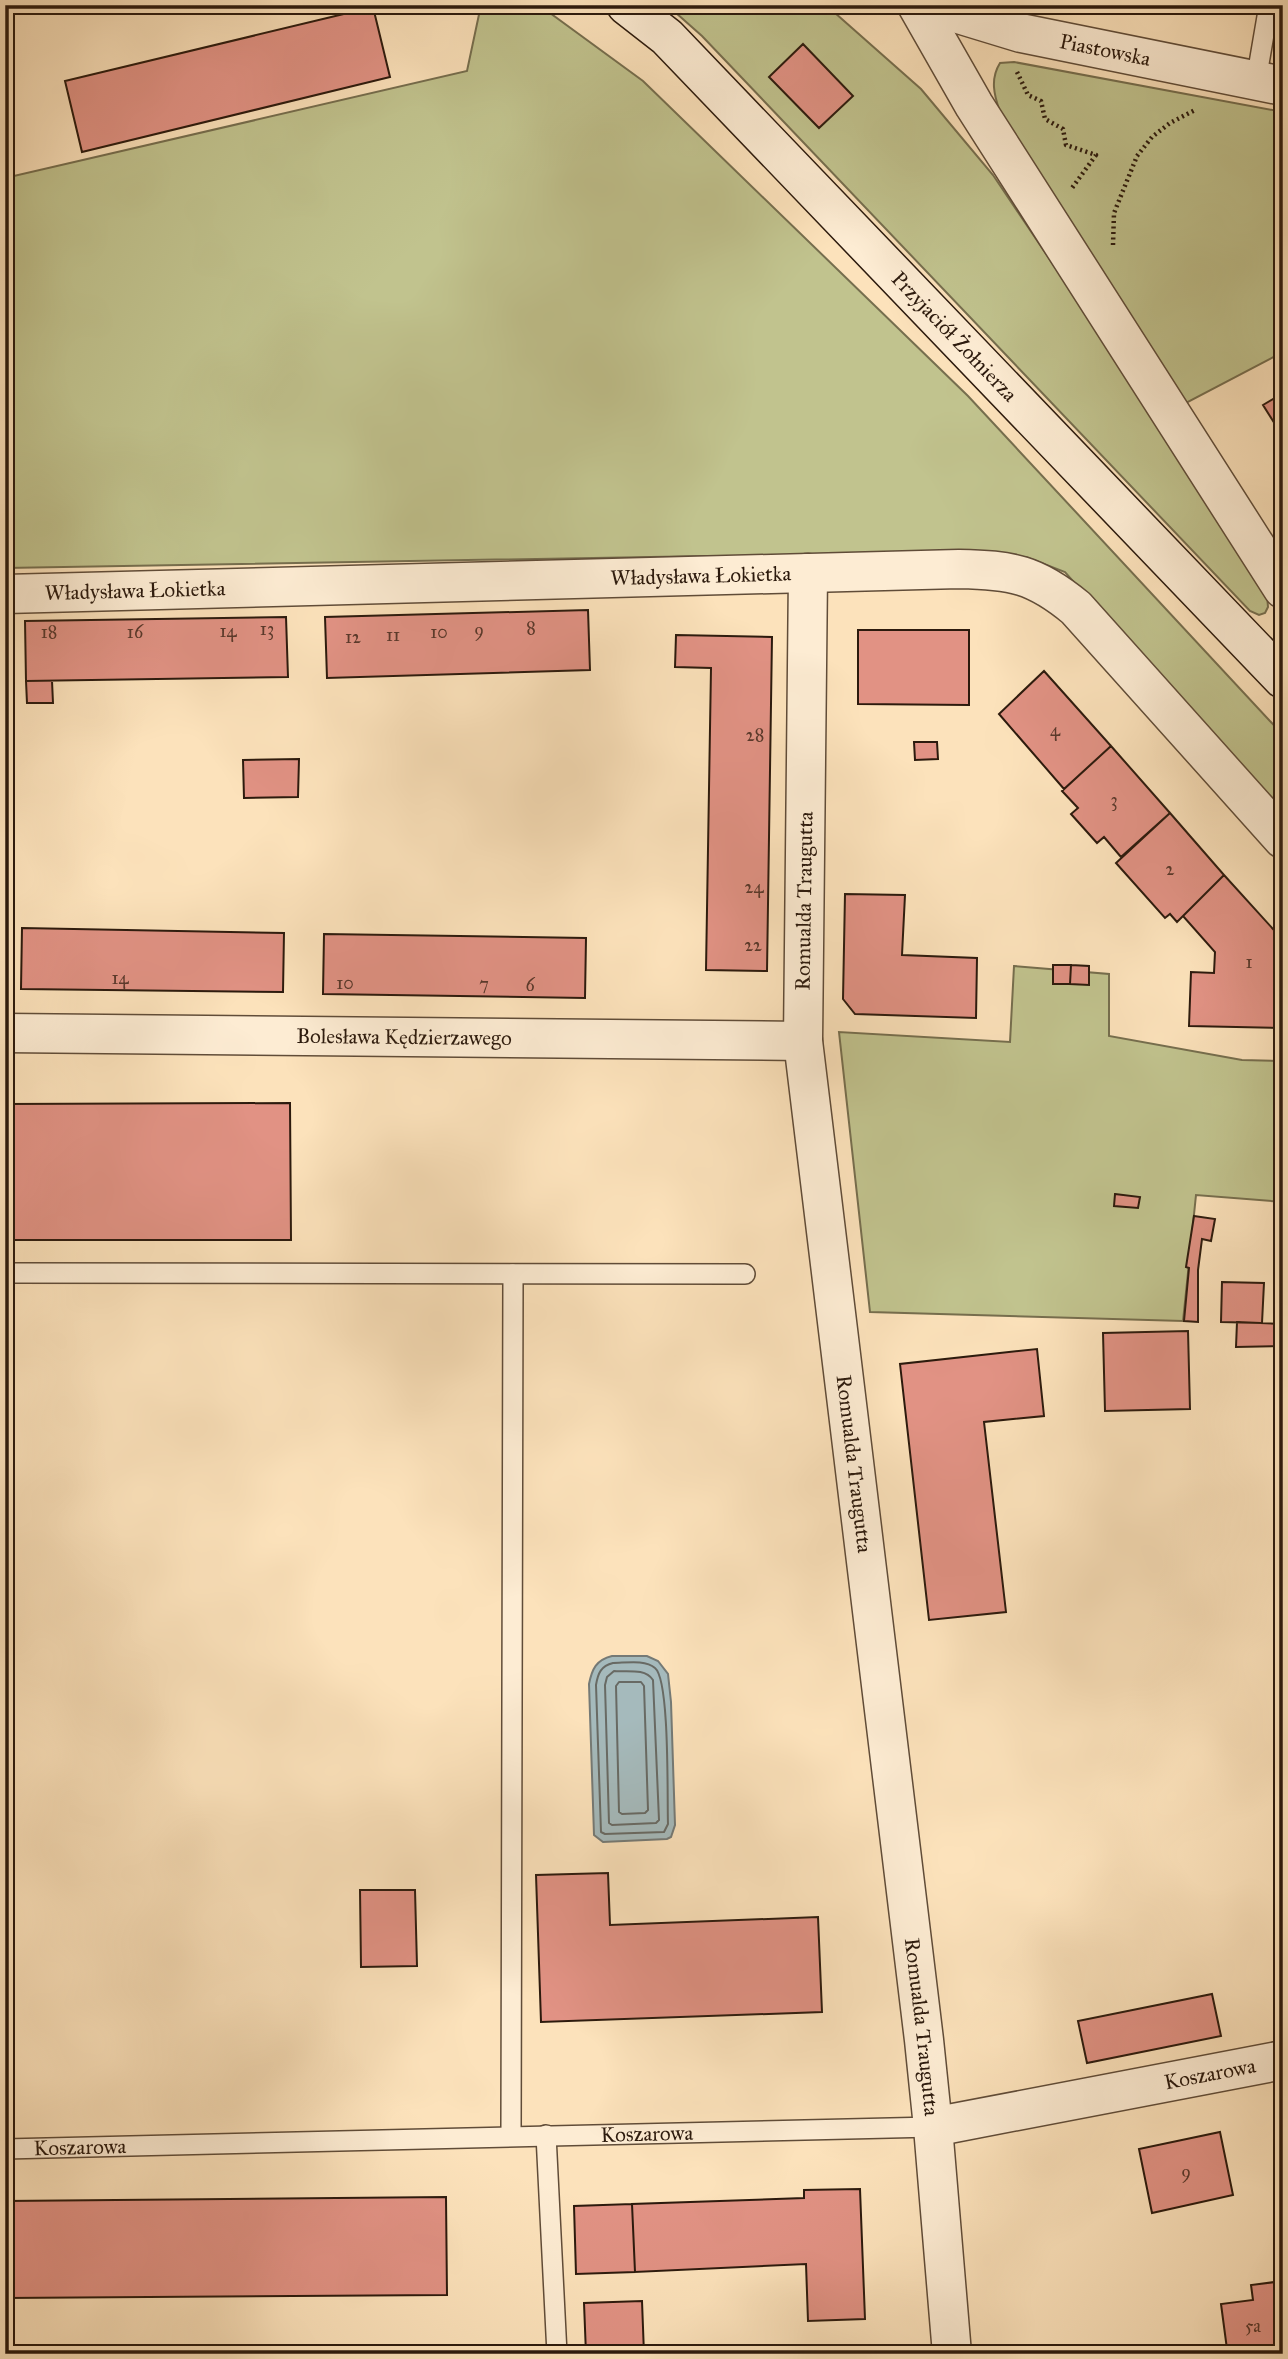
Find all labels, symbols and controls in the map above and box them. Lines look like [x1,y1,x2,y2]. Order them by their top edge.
street label: Piastowska [1057,28,1153,72]
street label: Przyjaciół Żołnierza [886,266,1023,407]
street label: Władysława Łokietka [610,560,792,591]
street label: Władysława Łokietka [44,575,226,606]
house number: 8 [526,617,536,639]
house number: 13 [260,618,274,640]
house number: 9 [474,619,484,641]
house number: 14 [219,620,238,642]
house number: 18 [41,621,57,643]
house number: 16 [127,621,144,643]
house number: 10 [430,621,448,643]
house number: 11 [386,624,400,646]
house number: 12 [345,626,361,648]
house number: 4 [1050,719,1061,741]
house number: 28 [746,724,764,746]
house number: 3 [1110,789,1118,811]
street label: Romualda Traugutta [789,811,819,991]
house number: 2 [1166,858,1175,880]
house number: 24 [745,876,764,898]
house number: 22 [744,934,762,956]
house number: 1 [1245,951,1253,973]
house number: 14 [111,967,130,989]
house number: 10 [336,972,354,994]
house number: 7 [479,973,489,995]
house number: 6 [525,974,535,996]
street label: Bolesława Kędzierzawego [296,1023,512,1051]
street label: Romualda Traugutta [831,1373,878,1555]
street label: Romualda Traugutta [899,1936,945,2117]
street label: Koszarowa [1162,2052,1258,2095]
street label: Koszarowa [600,2120,694,2148]
street label: Koszarowa [33,2133,127,2161]
house number: 9 [1181,2161,1191,2183]
house number: 5a [1245,2315,1261,2337]

